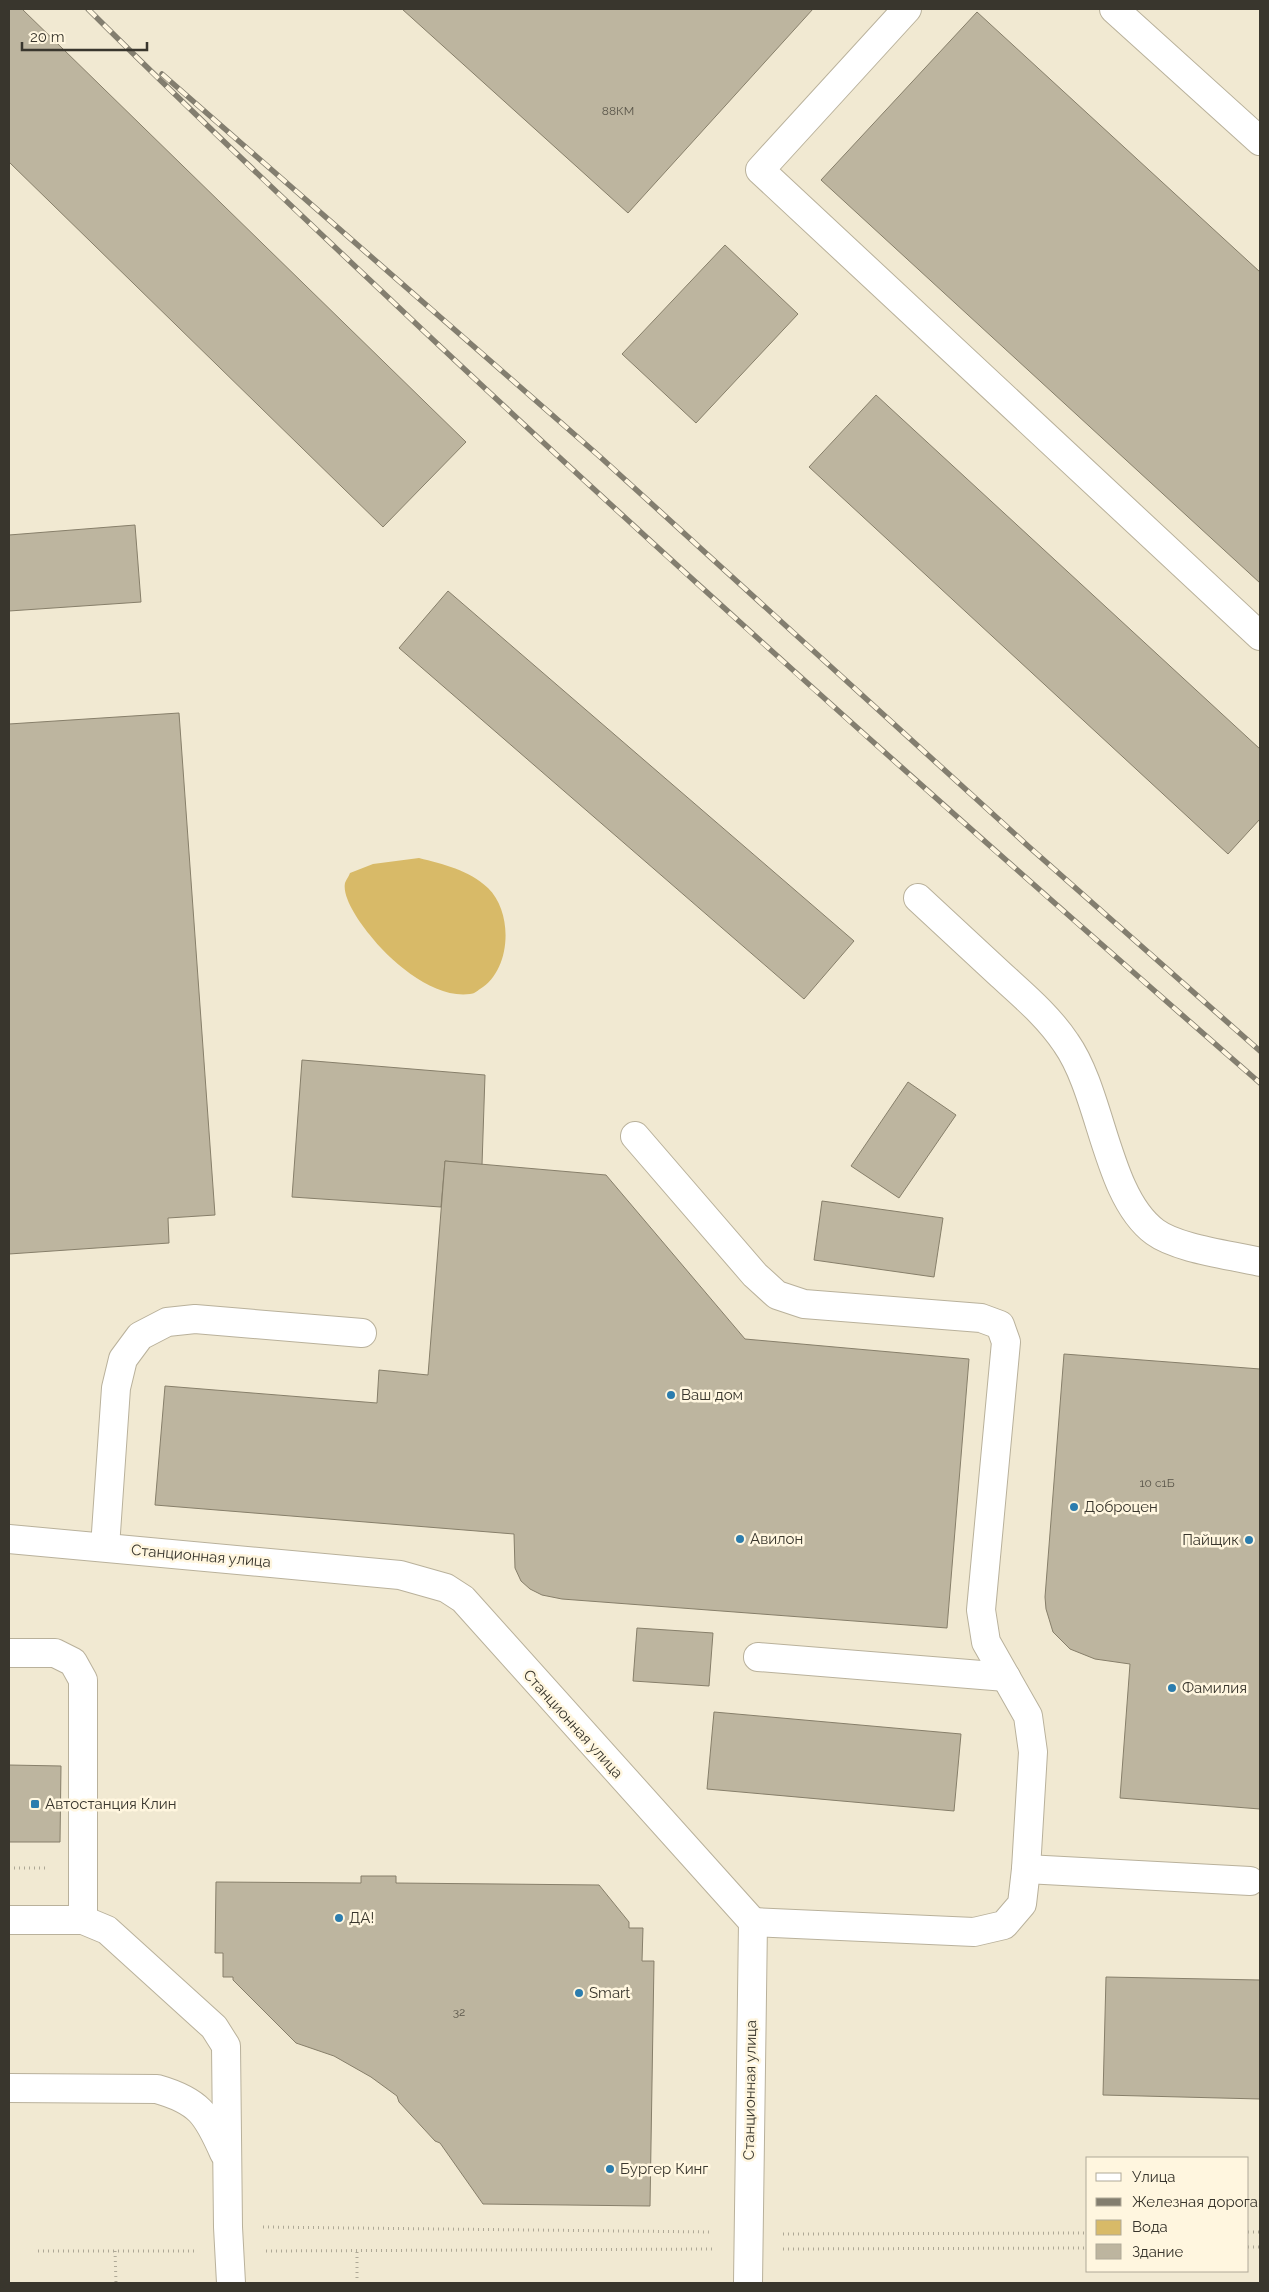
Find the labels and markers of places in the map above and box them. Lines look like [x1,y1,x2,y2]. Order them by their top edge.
place label: Ваш дом [681,1386,743,1404]
marker: Ваш дом [665,1389,677,1401]
place label: Доброцен [1084,1498,1158,1516]
marker: Доброцен [1068,1501,1080,1513]
place label: Авилон [750,1530,803,1548]
place label: Пайщик [1182,1531,1239,1549]
marker: Авилон [734,1533,746,1545]
marker: Пайщик [1243,1534,1255,1546]
place label: Фамилия [1182,1679,1247,1697]
marker: Фамилия [1166,1682,1178,1694]
place label: Автостанция Клин [45,1795,176,1813]
marker: Автостанция Клин [29,1798,41,1810]
place label: ДА! [349,1909,374,1927]
marker: ДА! [333,1912,345,1924]
place label: Smart [589,1984,630,2002]
marker: Smart [573,1987,585,1999]
place label: Бургер Кинг [620,2160,708,2178]
marker: Бургер Кинг [604,2163,616,2175]

